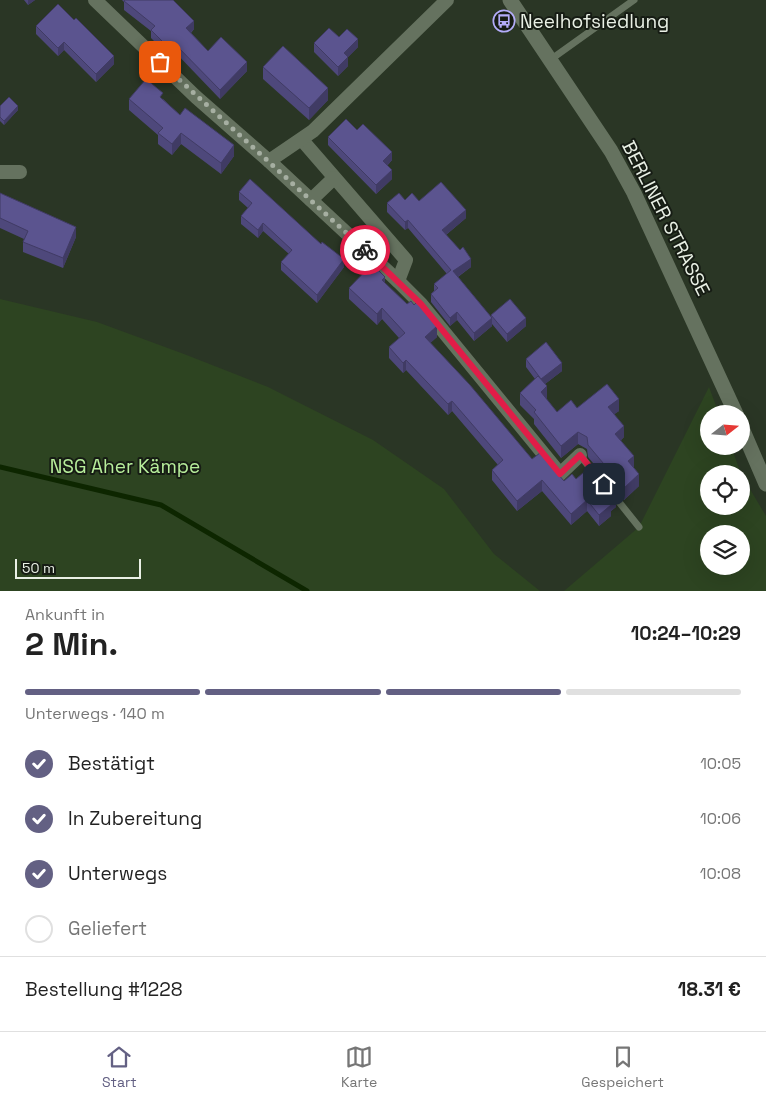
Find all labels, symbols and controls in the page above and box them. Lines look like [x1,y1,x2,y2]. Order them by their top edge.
bus stop icon: Neelhofsiedlung [492,9,516,33]
place label: Neelhofsiedlung [520,9,669,34]
pin [139,41,181,83]
icon: bag [146,48,174,76]
street label: BERLINER STRASSE [616,136,716,300]
courier [340,225,390,275]
icon: bike [351,236,379,264]
north arrow [700,405,750,455]
map controls [700,405,750,575]
park label: NSG Aher Kämpe [50,454,200,479]
pin [583,463,625,505]
button: locate [700,465,750,515]
icon: home [590,470,618,498]
button: layers [700,525,750,575]
scale bar [15,556,141,579]
text: 50 m [22,559,55,577]
text: Ankunft in [25,604,105,625]
text: 10:24–10:29 [631,621,741,646]
text: 2 Min. [25,624,118,664]
text: Unterwegs · 140 m [25,703,165,724]
icon: check [25,750,53,778]
text: Bestätigt [68,751,155,776]
text: 10:05 [700,753,741,774]
icon: check [25,805,53,833]
text: In Zubereitung [68,806,202,831]
text: 10:06 [700,808,741,829]
icon: check [25,860,53,888]
text: Unterwegs [68,861,167,886]
text: 10:08 [700,863,741,884]
text: Geliefert [68,916,147,941]
text: Bestellung #1228 [25,977,183,1002]
text: 18.31 € [678,977,741,1002]
tab: Start [102,1043,137,1091]
tab: Karte [341,1043,377,1091]
tab: Gespeichert [581,1043,664,1091]

